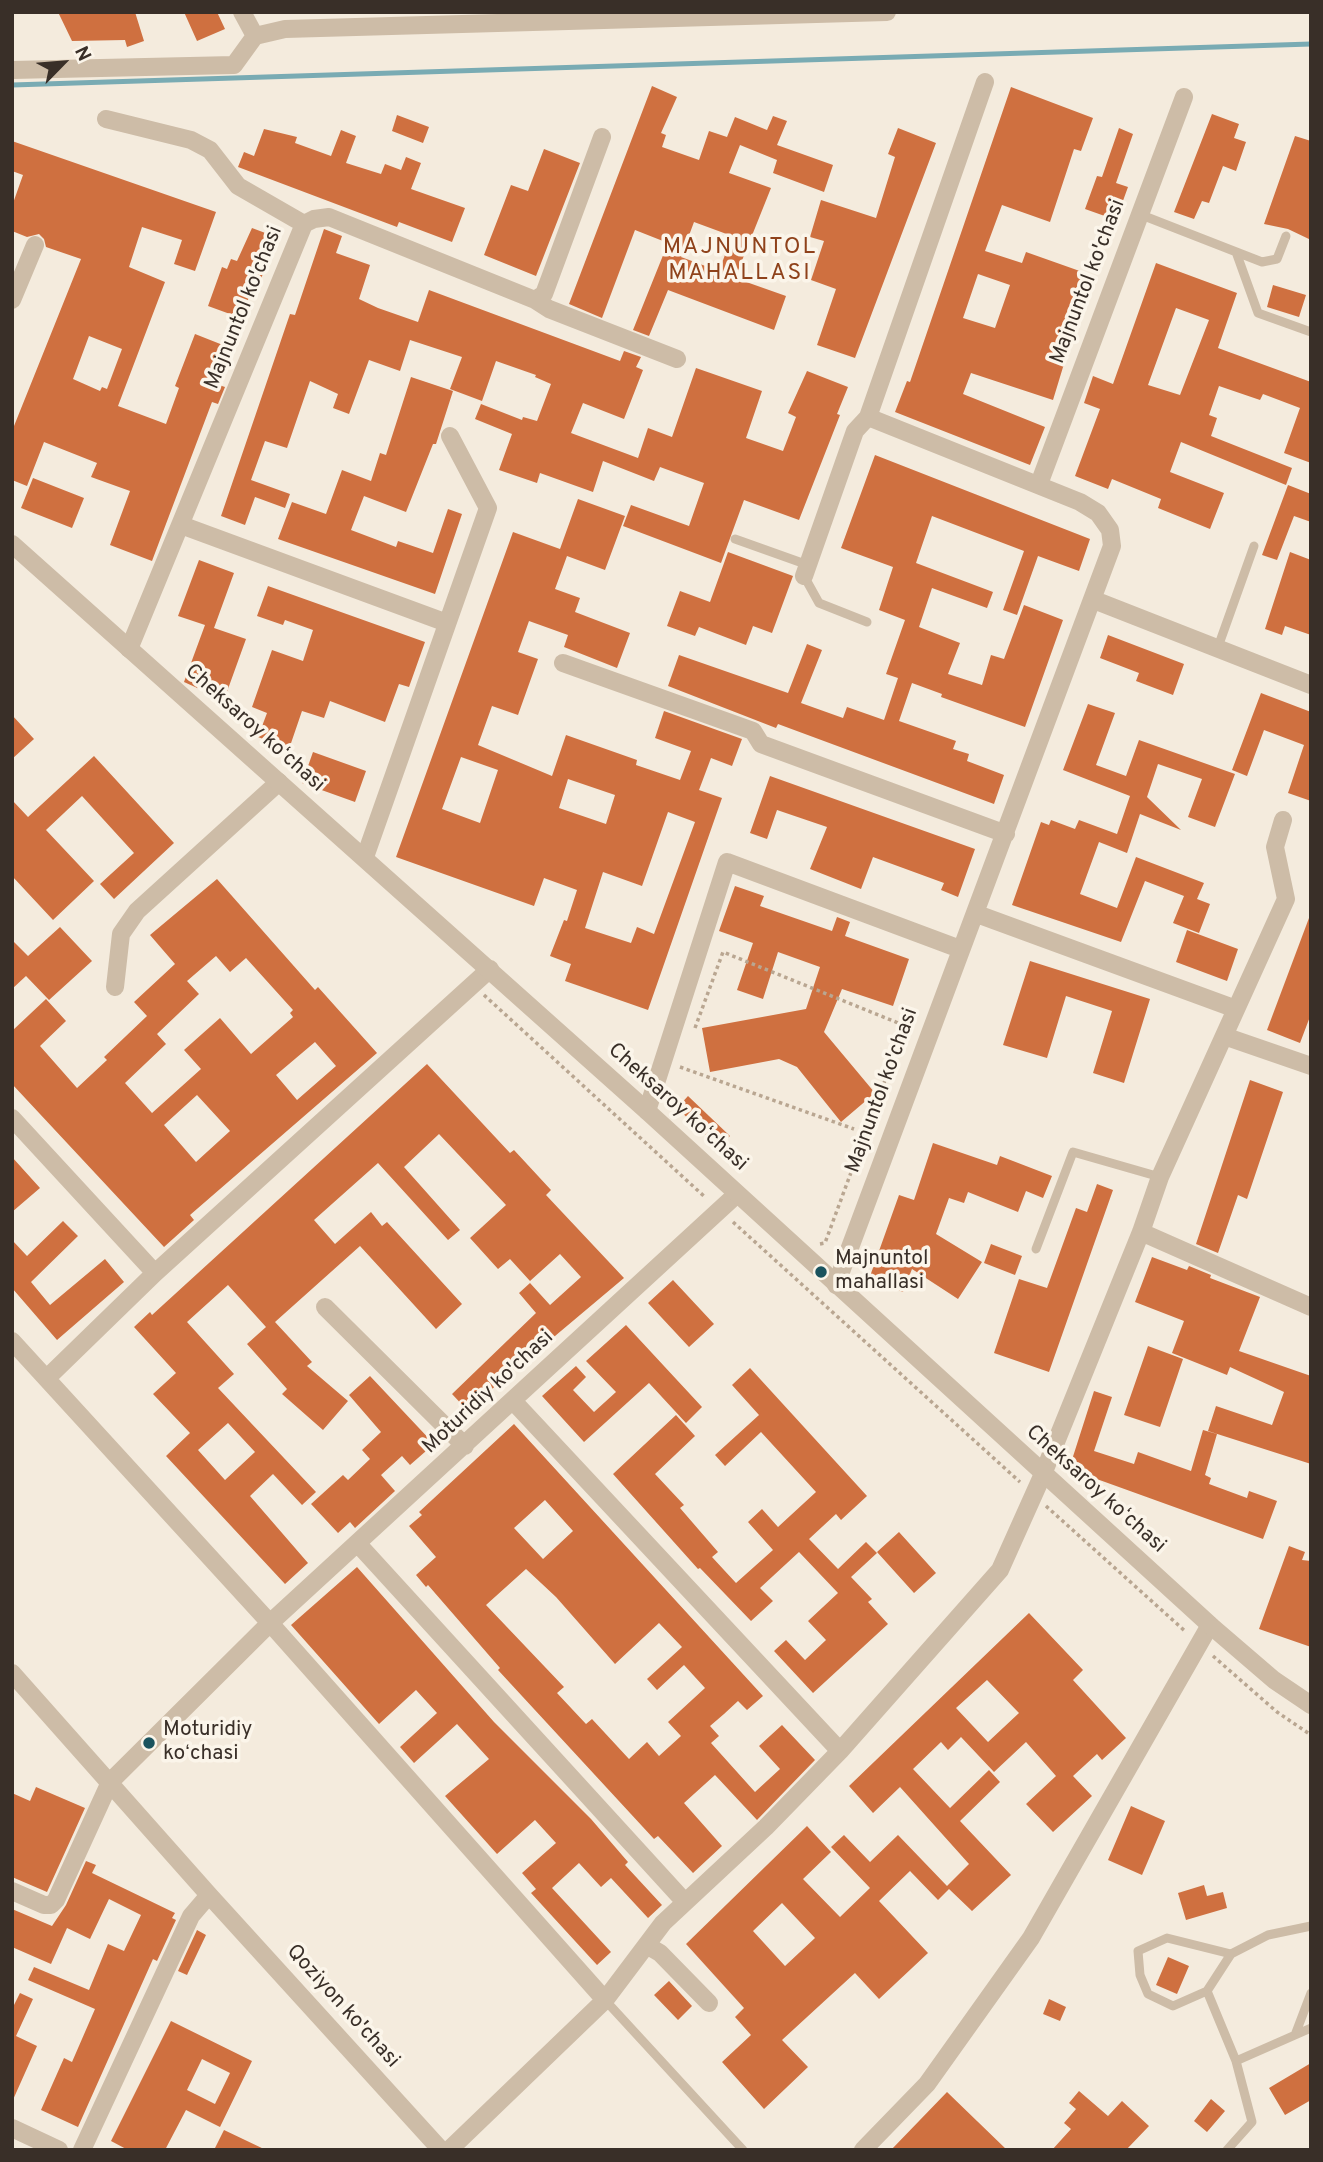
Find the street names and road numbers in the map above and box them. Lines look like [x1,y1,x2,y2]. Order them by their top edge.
street label: Majnuntol ko'chasi [1046,196,1132,368]
street label: Majnuntol ko'chasi [201,223,289,393]
street label: Cheksaroy koʻchasi [179,660,329,798]
street label: Majnuntol ko'chasi [841,1005,925,1177]
street label: Cheksaroy koʻchasi [602,1039,752,1177]
street label: Moturidiy ko'chasi [418,1326,560,1460]
street label: Cheksaroy koʻchasi [1020,1421,1170,1559]
street label: Qoziyon ko'chasi [280,1940,404,2074]

